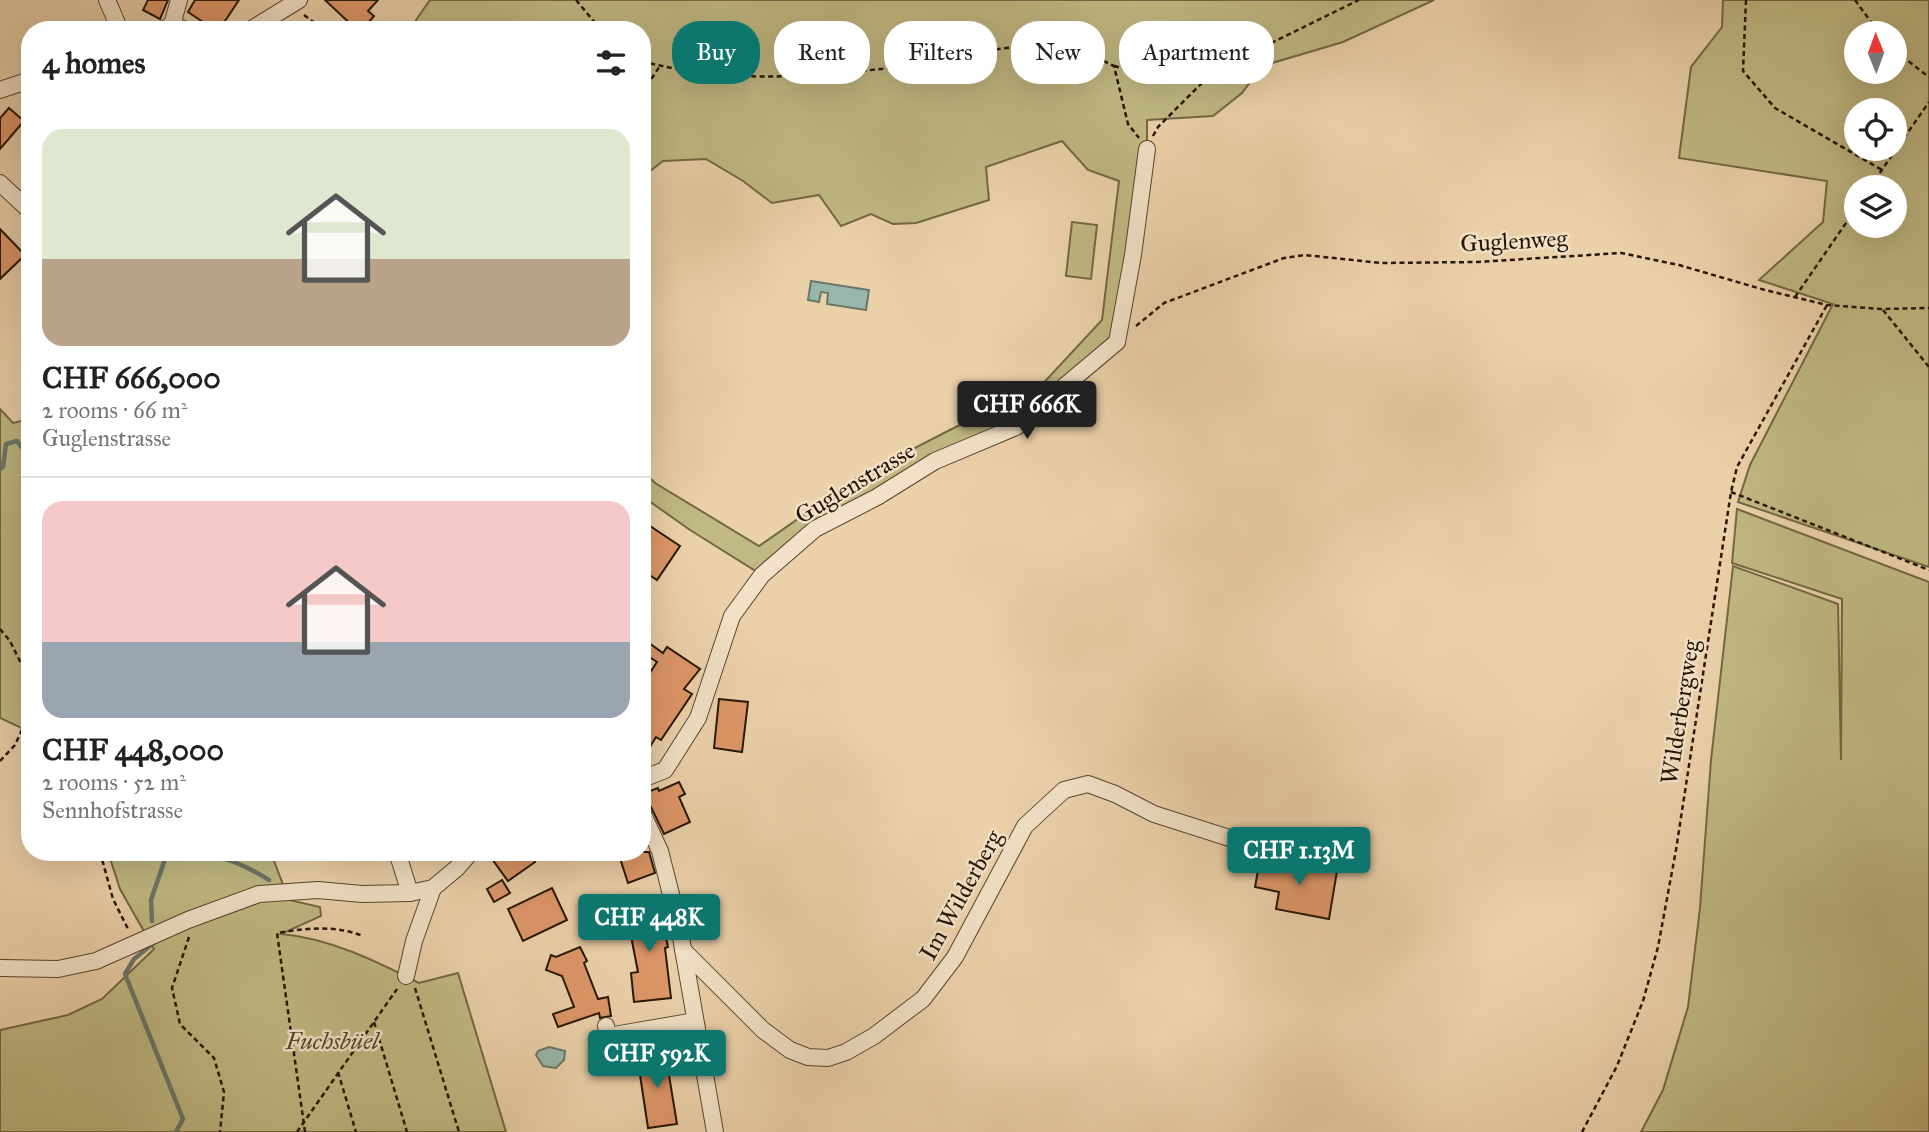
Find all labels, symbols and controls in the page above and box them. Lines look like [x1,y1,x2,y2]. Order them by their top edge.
chip: Buy [672,21,760,84]
chip: Rent [774,21,870,84]
chip: Filters [884,21,997,84]
chip: New [1011,21,1105,84]
chip: Apartment [1119,21,1274,84]
north arrow [1844,21,1908,84]
map controls [1844,21,1907,238]
icon: filters [592,44,630,82]
text: 4 homes [42,45,146,81]
button: locate [1844,98,1907,161]
icon: home [273,175,399,301]
button: layers [1844,175,1907,238]
street label: Guglenweg [1460,223,1569,259]
text: CHF 666,000 [42,360,221,396]
pin: CHF 666K [955,382,1099,441]
text: CHF 666K [973,390,1081,418]
text: 2 rooms · 66 m² [42,396,187,424]
text: Guglenstrasse [42,424,171,452]
street label: Guglenstrasse [789,435,921,531]
icon: home [273,547,399,673]
street label: Wilderbergweg [1654,637,1706,786]
text: CHF 448,000 [42,732,224,768]
text: 2 rooms · 52 m² [42,768,186,796]
text: Sennhofstrasse [42,796,183,824]
street label: Im Wilderberg [913,824,1009,965]
pin: CHF 1.13M [1219,828,1379,887]
text: CHF 1.13M [1243,836,1355,864]
pin: CHF 448K [577,894,721,954]
text: CHF 448K [594,903,704,931]
park label: Fuchsbüel [285,1026,381,1056]
pin: CHF 592K [585,1030,729,1090]
text: CHF 592K [604,1039,710,1067]

